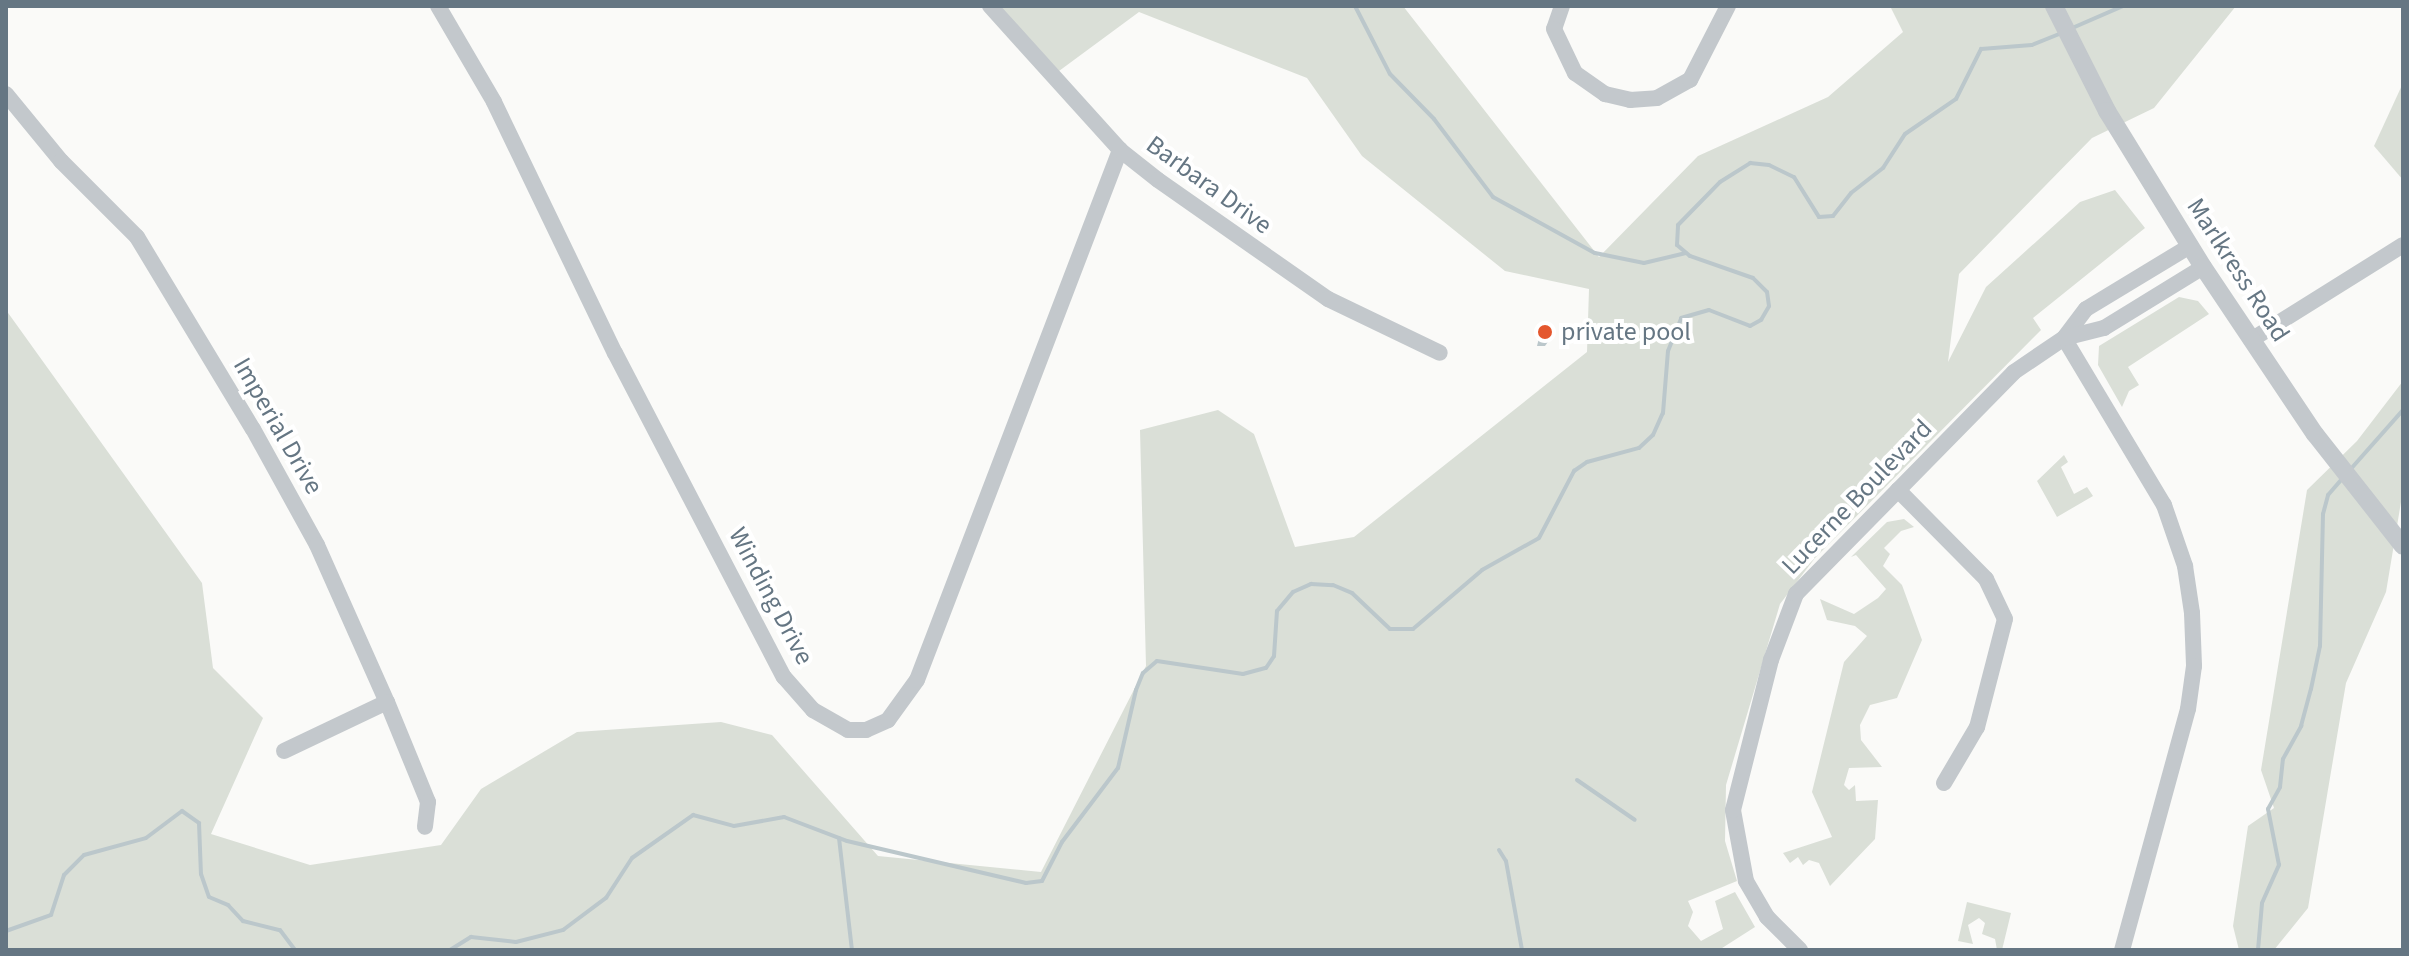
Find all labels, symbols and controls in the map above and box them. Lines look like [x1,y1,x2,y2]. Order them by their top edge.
street label: Barbara Drive [1140,129,1278,241]
street label: Marlkress Road [2180,192,2296,348]
place label: private pool [1561,316,1691,348]
marker: private pool [1536,323,1554,341]
street label: Imperial Drive [226,352,330,500]
street label: Lucerne Boulevard [1775,413,1939,581]
street label: Winding Drive [722,522,820,670]

